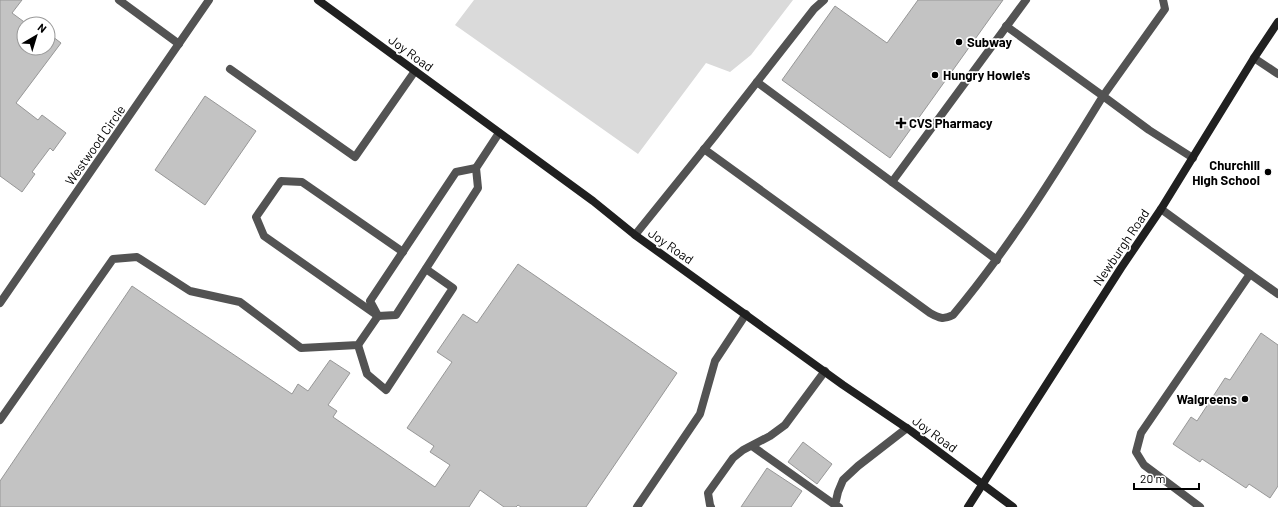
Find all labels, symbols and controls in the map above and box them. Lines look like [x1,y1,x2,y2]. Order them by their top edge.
north arrow [16,16,56,56]
text: N [36,20,49,35]
street label: Joy Road [385,31,437,75]
place label: Subway [967,34,1012,50]
marker: Subway [954,37,964,47]
place label: Hungry Howie's [943,67,1031,83]
marker: Hungry Howie's [930,70,940,80]
street label: Westwood Circle [61,102,129,188]
place label: CVS Pharmacy [909,115,993,131]
marker: CVS Pharmacy [896,118,906,128]
place label: Churchill High School [1192,157,1260,188]
marker: Churchill High School [1263,167,1273,177]
street label: Newburgh Road [1090,206,1152,288]
street label: Joy Road [645,225,697,267]
place label: Walgreens [1176,391,1237,407]
marker: Walgreens [1240,394,1250,404]
street label: Joy Road [909,412,961,456]
scale bar [1134,465,1199,491]
text: 20 m [1140,471,1166,485]

